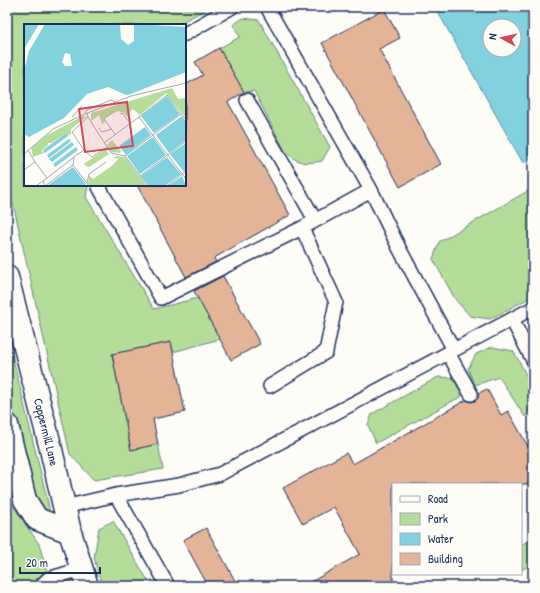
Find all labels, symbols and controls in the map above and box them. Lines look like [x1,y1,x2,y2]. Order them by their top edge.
north arrow [482,18,522,58]
inset map [24,24,186,186]
text: N [485,33,499,40]
street label: Coppermill Lane [30,396,63,468]
legend [392,483,522,575]
text: Road [428,490,448,507]
text: Park [428,510,448,527]
text: Water [428,530,454,547]
scale bar [20,549,100,575]
text: Building [428,550,463,567]
text: 20 m [26,554,48,571]

